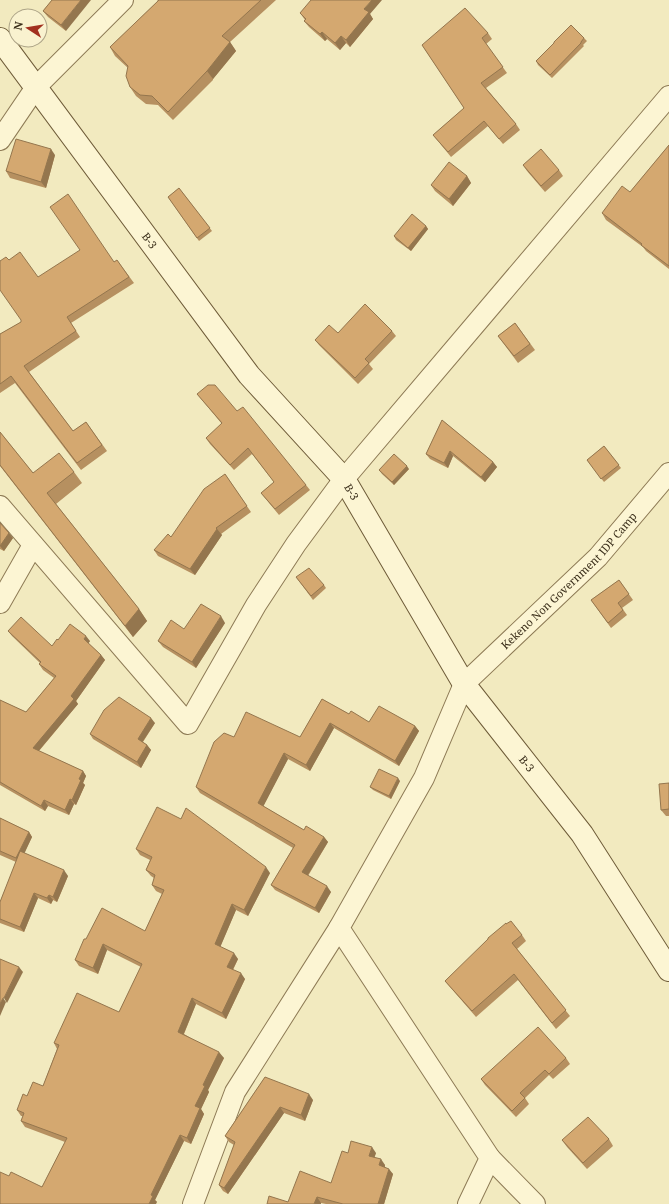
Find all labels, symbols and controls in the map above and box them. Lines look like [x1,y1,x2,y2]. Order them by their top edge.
north arrow [8,8,48,48]
text: N [9,20,26,32]
street label: B-3 [139,229,161,252]
street label: B-3 [341,481,363,503]
street label: Kekeno Non Government IDP Camp [497,509,640,652]
street label: B-3 [516,752,538,775]

